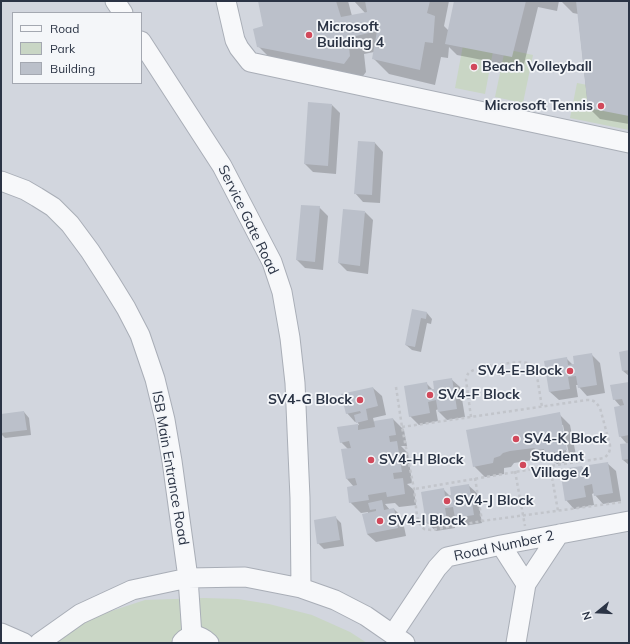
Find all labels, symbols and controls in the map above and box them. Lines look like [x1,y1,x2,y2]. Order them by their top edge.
legend [12,12,142,84]
place label: Microsoft Building 4 [317,19,384,52]
text: Road [50,21,79,36]
marker: Microsoft Building 4 [304,30,314,40]
text: Park [50,41,75,56]
place label: Beach Volleyball [482,59,592,75]
text: Building [50,61,95,76]
marker: Beach Volleyball [469,62,479,72]
place label: Microsoft Tennis [485,98,593,114]
marker: Microsoft Tennis [596,101,606,111]
street label: Service Gate Road [214,163,282,277]
place label: SV4-E-Block [478,363,562,379]
marker: SV4-E-Block [565,366,575,376]
place label: SV4-F Block [438,387,520,403]
street label: ISB Main Entrance Road [148,390,192,546]
marker: SV4-F Block [425,390,435,400]
place label: SV4-G Block [268,392,352,408]
marker: SV4-G Block [355,395,365,405]
place label: SV4-K Block [524,431,607,447]
marker: SV4-K Block [511,434,521,444]
place label: Student Village 4 [531,449,589,482]
place label: SV4-H Block [379,452,464,468]
marker: SV4-H Block [366,455,376,465]
marker: Student Village 4 [518,460,528,470]
place label: SV4-J Block [455,493,533,509]
marker: SV4-J Block [442,496,452,506]
place label: SV4-I Block [388,513,466,529]
marker: SV4-I Block [375,516,385,526]
street label: Road Number 2 [452,527,556,565]
north arrow [578,592,618,632]
text: N [579,610,595,622]

